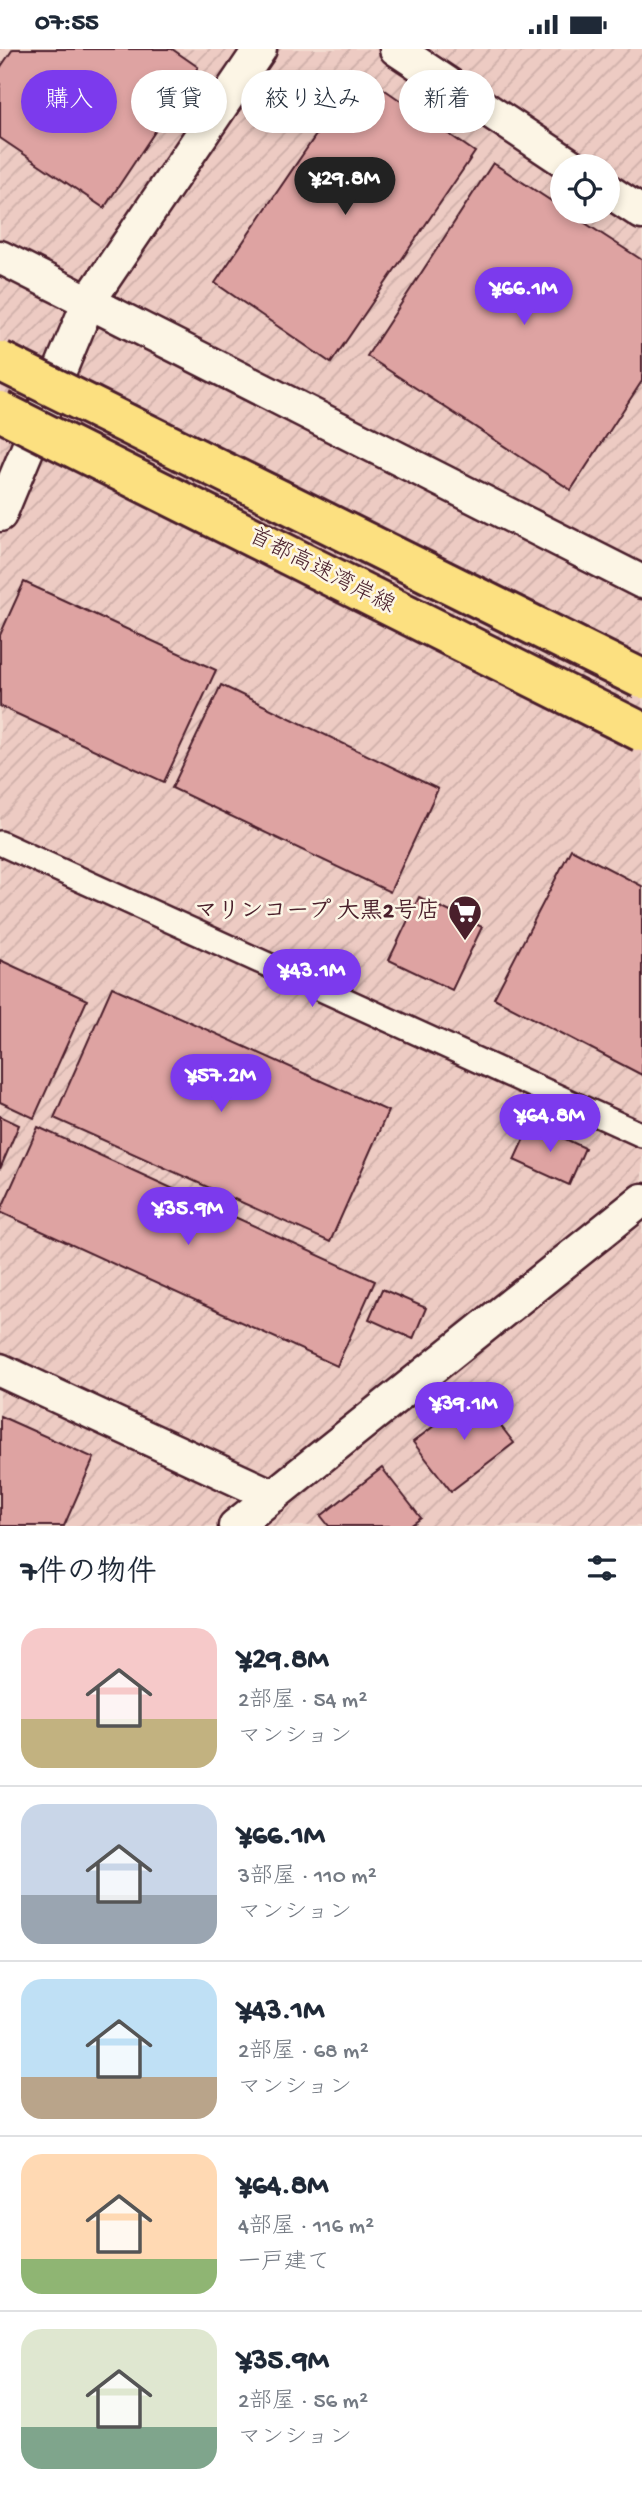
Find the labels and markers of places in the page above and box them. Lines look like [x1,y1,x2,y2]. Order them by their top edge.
pin: ¥29.8M [288,157,402,217]
pin: ¥66.1M [467,267,581,327]
supermarket icon: マリンコープ 大黒2号店 [446,893,484,942]
place label: マリンコープ 大黒2号店 [194,898,440,926]
pin: ¥43.1M [255,949,369,1009]
pin: ¥57.2M [164,1055,278,1114]
pin: ¥64.8M [493,1095,607,1154]
pin: ¥35.9M [131,1187,245,1247]
pin: ¥39.1M [407,1383,521,1442]

